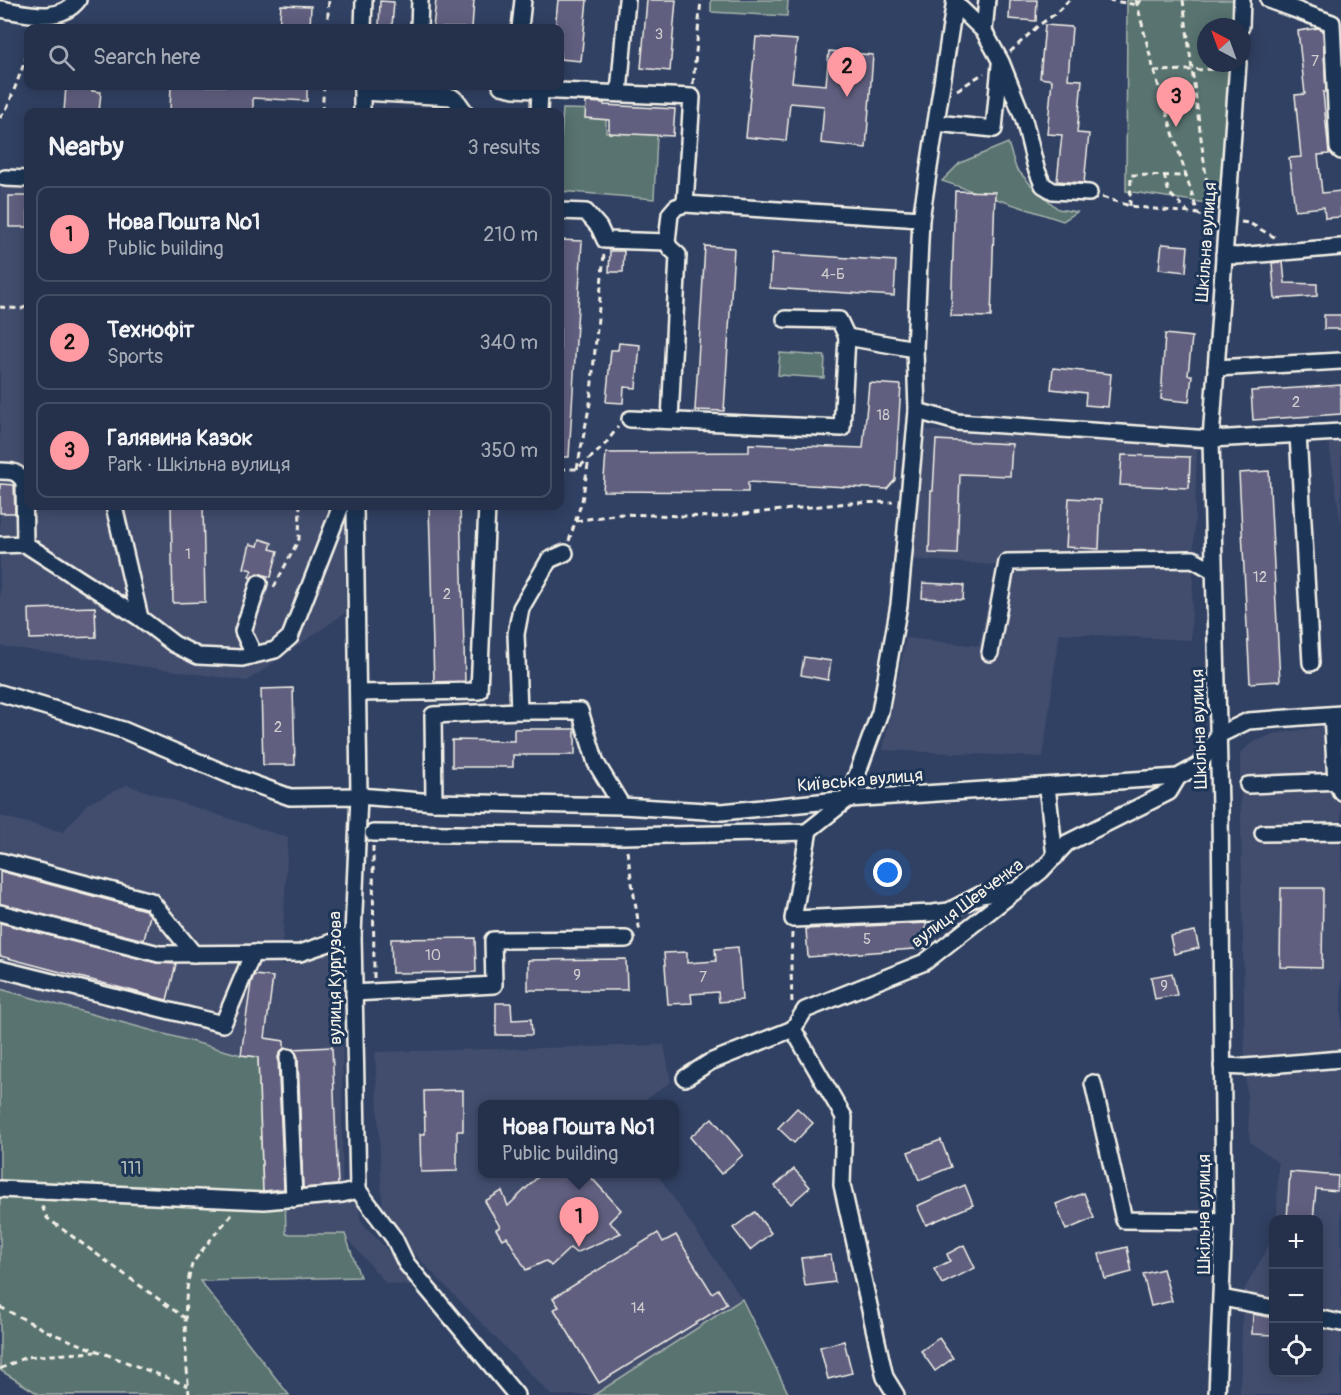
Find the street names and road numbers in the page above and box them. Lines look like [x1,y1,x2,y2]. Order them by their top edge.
street label: Шкільна вулиця [1191,181,1222,303]
street label: Шкільна вулиця [1186,669,1213,789]
street label: Київська вулиця [796,764,924,797]
street label: вулиця Шевченка [907,854,1028,953]
street label: вулиця Кургузова [324,911,347,1045]
street label: Шкільна вулиця [1193,1154,1216,1274]

